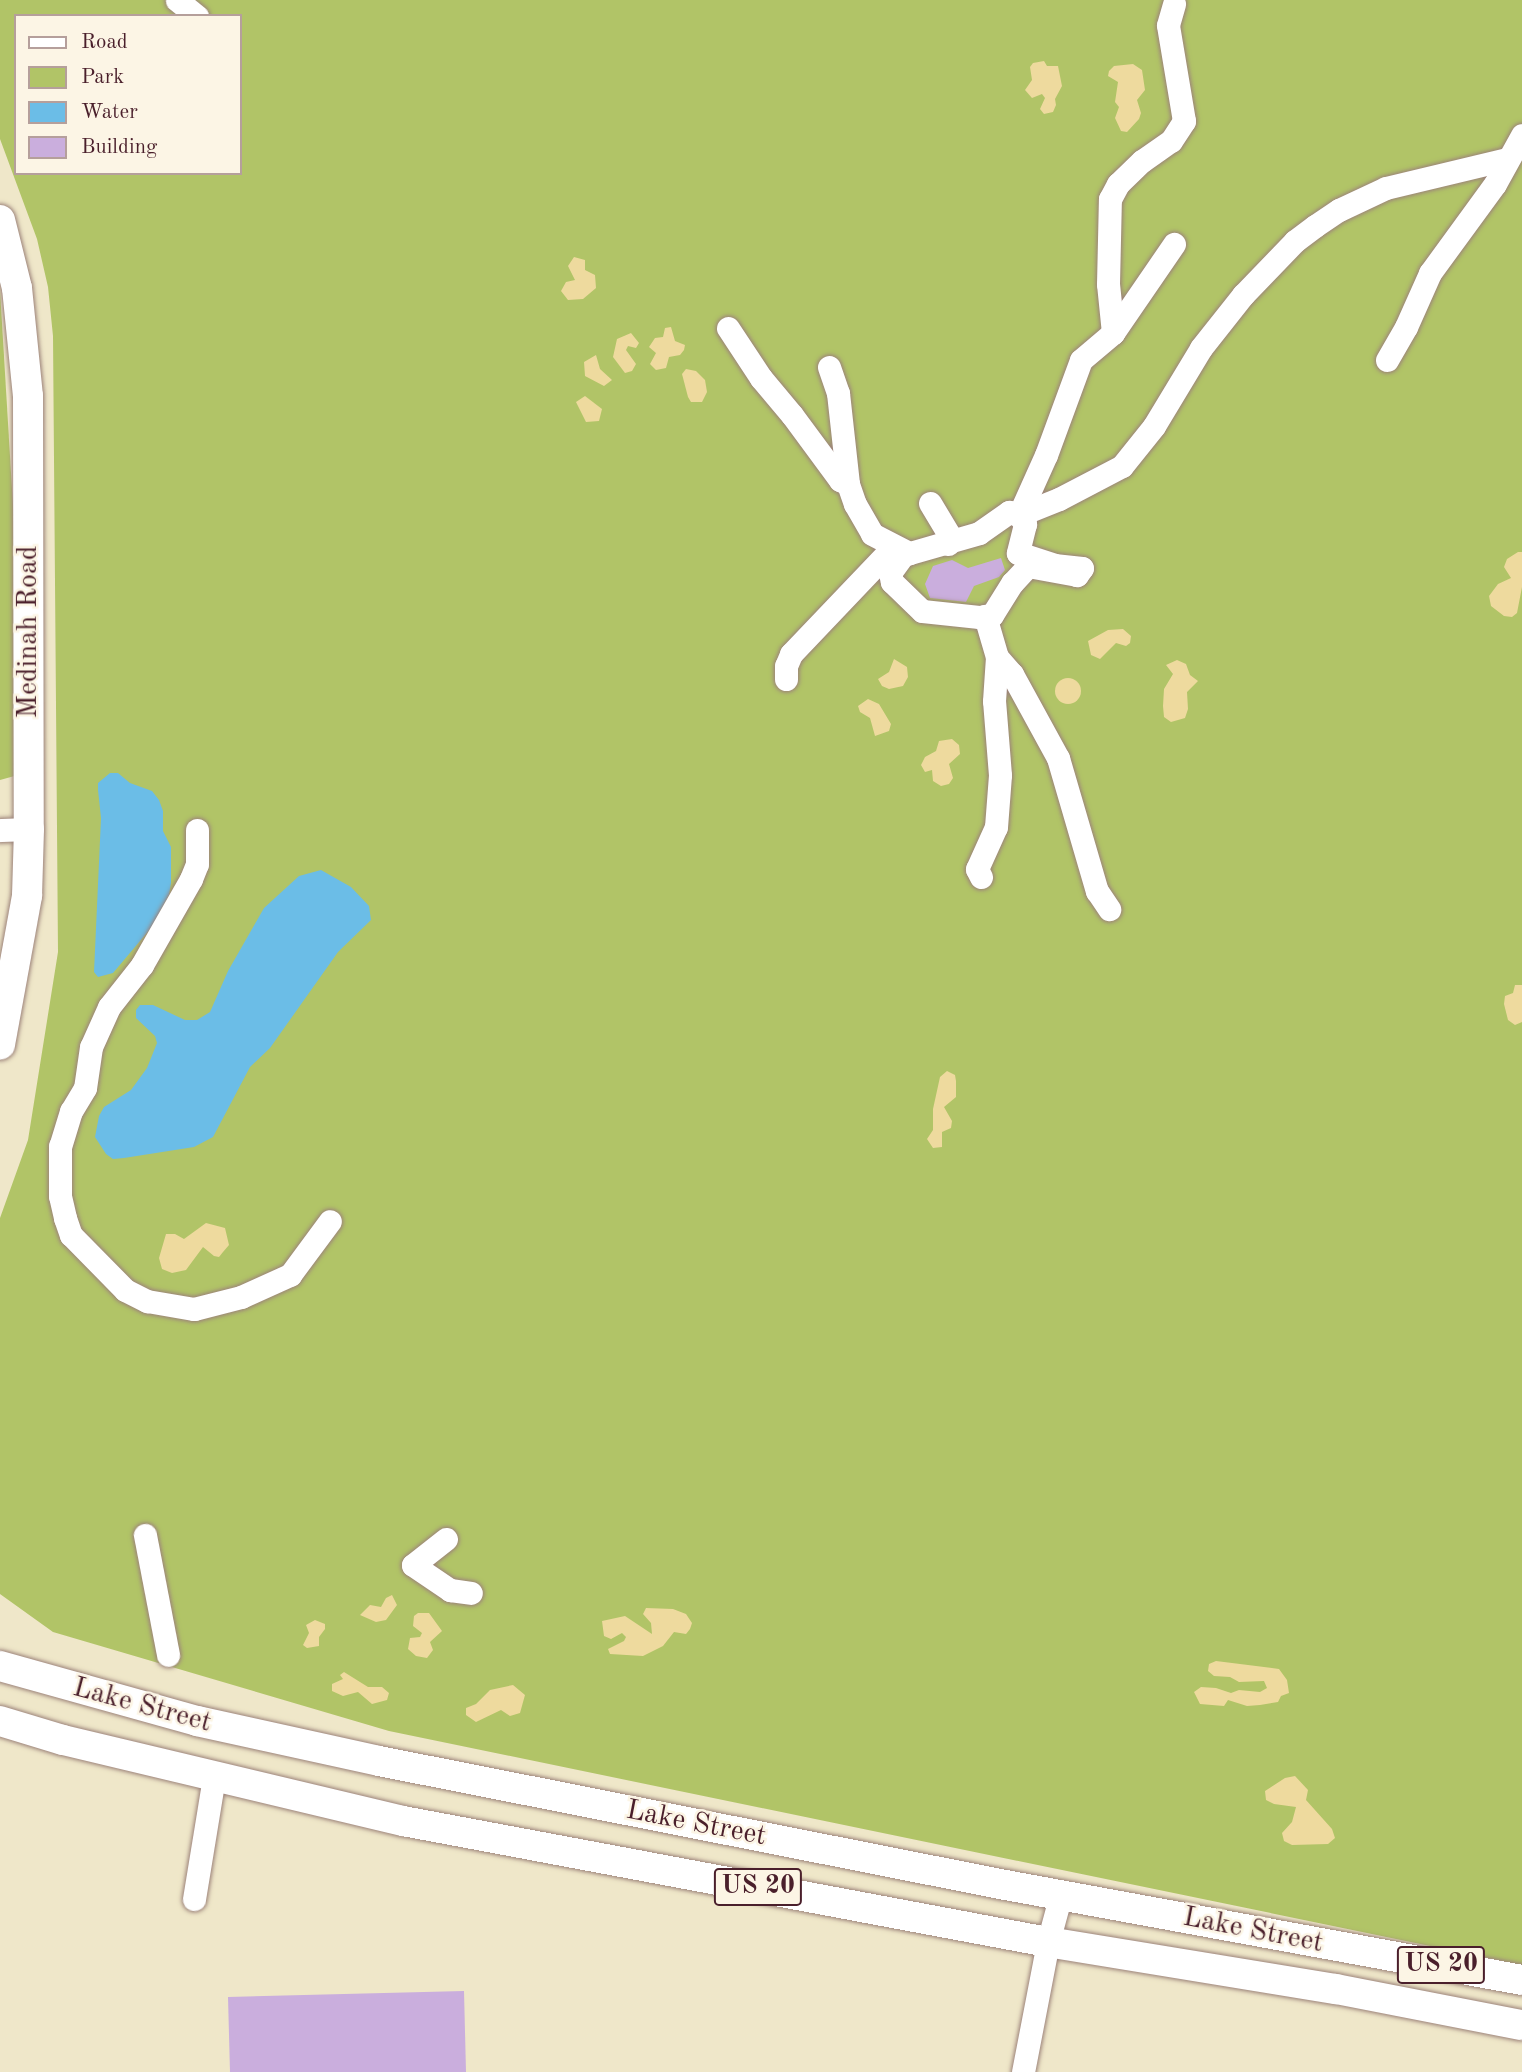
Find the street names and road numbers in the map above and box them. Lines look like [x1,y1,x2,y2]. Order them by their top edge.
street label: Medinah Road [12,546,46,718]
street label: Lake Street [69,1671,215,1741]
street label: Lake Street [623,1794,769,1854]
road number: US 20 [712,1864,804,1910]
street label: Lake Street [1180,1901,1326,1961]
road number: US 20 [1396,1942,1486,1988]

